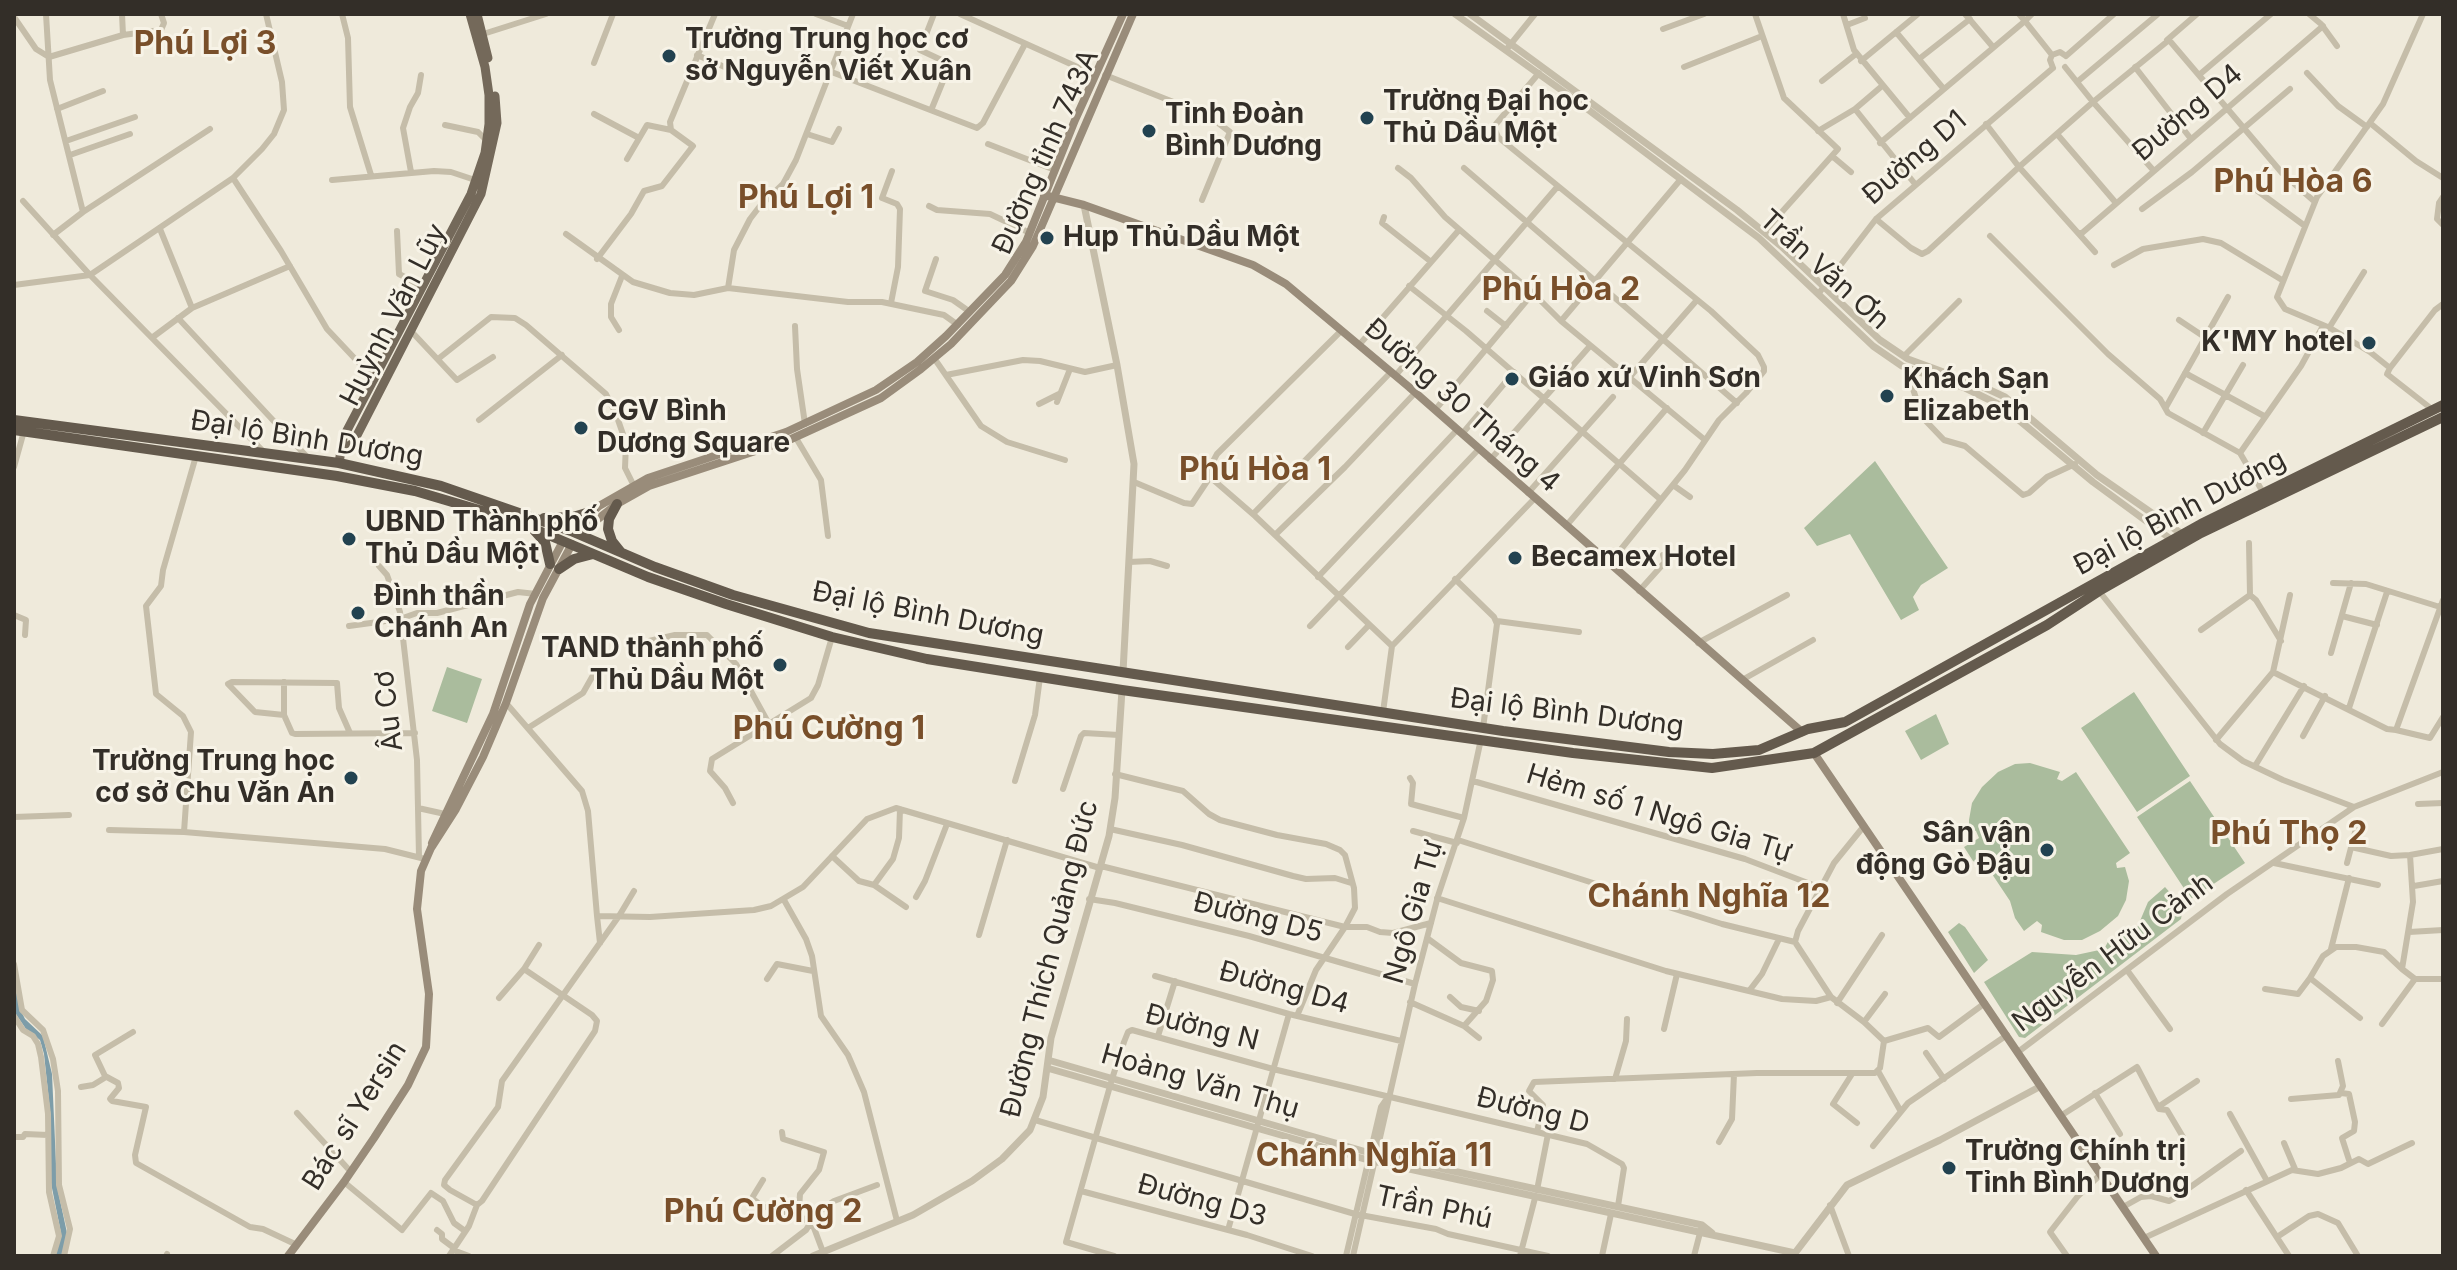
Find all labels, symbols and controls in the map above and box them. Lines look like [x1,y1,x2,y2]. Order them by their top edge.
place label: Trường Trung học cơ sở Nguyễn Viết Xuân [685,23,972,89]
district label: Phú Lợi 3 [134,25,276,63]
street label: Đường tỉnh 743A [986,44,1106,260]
marker: Trường Trung học cơ sở Nguyễn Viết Xuân [660,47,678,65]
street label: Đường D4 [2126,57,2250,169]
place label: Trường Đại học Thủ Dầu Một [1383,85,1589,151]
place label: Tỉnh Đoàn Bình Dương [1165,98,1322,164]
street label: Đường D1 [1856,104,1974,212]
marker: Trường Đại học Thủ Dầu Một [1358,109,1376,127]
marker: Tỉnh Đoàn Bình Dương [1140,122,1158,140]
district label: Phú Hòa 6 [2214,163,2372,201]
district label: Phú Lợi 1 [738,179,874,217]
street label: Trần Văn Ơn [1752,203,1896,337]
street label: Huỳnh Văn Lũy [334,218,454,412]
place label: Hup Thủ Dầu Một [1063,221,1300,255]
marker: Hup Thủ Dầu Một [1038,229,1056,247]
district label: Phú Hòa 2 [1482,271,1640,309]
street label: Đường 30 Tháng 4 [1357,312,1567,500]
place label: K'MY hotel [2201,326,2353,360]
marker: K'MY hotel [2360,334,2378,352]
place label: Giáo xứ Vinh Sơn [1528,362,1761,396]
place label: Khách Sạn Elizabeth [1903,363,2049,429]
marker: Giáo xứ Vinh Sơn [1503,370,1521,388]
marker: Khách Sạn Elizabeth [1878,387,1896,405]
place label: CGV Bình Dương Square [597,395,790,461]
street label: Đại lộ Bình Dương [188,404,426,474]
marker: CGV Bình Dương Square [572,419,590,437]
street label: Đại lộ Bình Dương [2068,443,2292,583]
district label: Phú Hòa 1 [1179,451,1331,489]
place label: UBND Thành phố Thủ Dầu Một [365,506,598,572]
marker: UBND Thành phố Thủ Dầu Một [340,530,358,548]
place label: Becamex Hotel [1531,541,1736,575]
marker: Becamex Hotel [1506,549,1524,567]
street label: Đại lộ Bình Dương [809,575,1047,653]
place label: Đình thần Chánh An [374,580,508,646]
marker: Đình thần Chánh An [349,604,367,622]
place label: TAND thành phố Thủ Dầu Một [541,632,764,698]
marker: TAND thành phố Thủ Dầu Một [771,656,789,674]
street label: Âu Cơ [367,669,411,753]
street label: Đại lộ Bình Dương [1448,682,1686,744]
district label: Phú Cường 1 [733,710,925,748]
place label: Trường Trung học cơ sở Chu Văn An [92,745,335,811]
street label: Hẻm số 1 Ngô Gia Tự [1522,758,1796,870]
marker: Trường Trung học cơ sở Chu Văn An [342,769,360,787]
street label: Đường Thích Quảng Đức [994,797,1106,1121]
district label: Phú Thọ 2 [2211,815,2367,853]
place label: Sân vận động Gò Đậu [1856,817,2031,883]
street label: Ngô Gia Tự [1378,836,1450,988]
marker: Sân vận động Gò Đậu [2038,841,2056,859]
street label: Nguyễn Hữu Cảnh [2006,867,2220,1039]
district label: Chánh Nghĩa 12 [1588,878,1830,916]
street label: Đường D5 [1190,886,1326,950]
street label: Đường D4 [1215,955,1353,1021]
street label: Đường N [1142,998,1262,1058]
street label: Bác sĩ Yersin [296,1035,414,1197]
street label: Hoàng Văn Thụ [1097,1038,1303,1126]
street label: Đường D [1473,1081,1593,1141]
place label: Trường Chính trị Tỉnh Bình Dương [1965,1135,2190,1201]
district label: Chánh Nghĩa 11 [1256,1137,1492,1175]
marker: Trường Chính trị Tỉnh Bình Dương [1940,1159,1958,1177]
street label: Đường D3 [1134,1168,1270,1234]
street label: Trần Phú [1373,1179,1495,1237]
district label: Phú Cường 2 [664,1193,862,1231]

